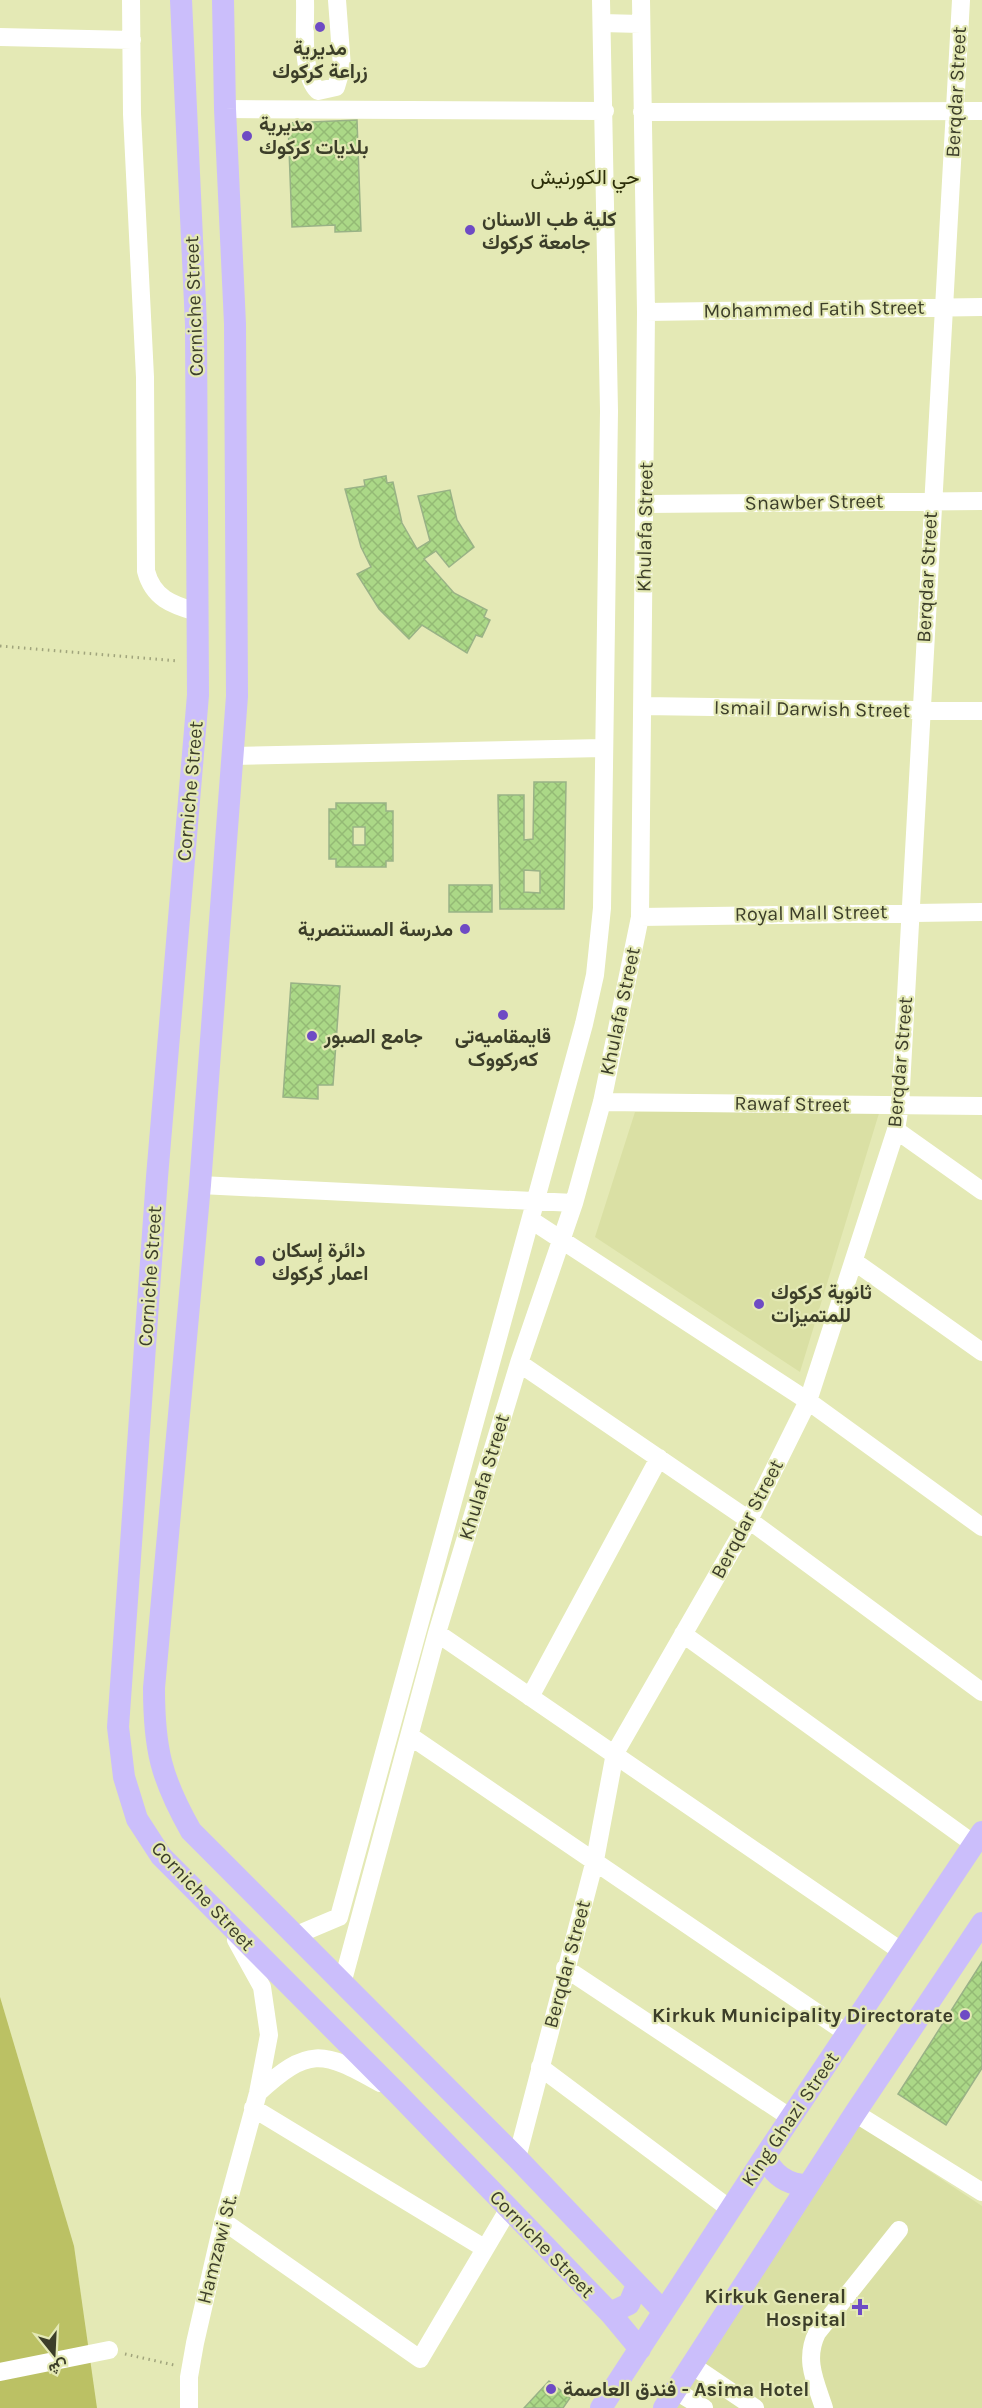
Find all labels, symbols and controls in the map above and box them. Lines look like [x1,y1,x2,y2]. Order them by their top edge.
marker: مديرية زراعة كركوك [313,20,327,34]
street label: Berqdar Street [941,25,971,158]
place label: مديرية زراعة كركوك [272,37,368,84]
place label: مديرية بلديات كركوك [259,113,369,160]
marker: مديرية بلديات كركوك [240,129,254,143]
district label: حي الكورنيش [530,165,640,194]
place label: كلية طب الاسنان جامعة كركوك [482,208,617,255]
marker: كلية طب الاسنان جامعة كركوك [463,223,477,237]
street label: Corniche Street [180,235,208,377]
street label: Mohammed Fatih Street [703,296,925,322]
street label: Khulafa Street [632,461,658,592]
street label: Snawber Street [744,489,884,515]
street label: Berqdar Street [912,510,942,643]
street label: Ismail Darwish Street [714,696,911,722]
street label: Corniche Street [172,719,208,862]
street label: Royal Mall Street [734,900,888,926]
place label: مدرسة المستنصرية [298,918,453,942]
marker: مدرسة المستنصرية [458,922,472,936]
street label: Khulafa Street [595,944,645,1077]
street label: Berqdar Street [883,995,917,1128]
marker: قایمقامیەتی کەرکووک [496,1008,510,1022]
place label: جامع الصبور [323,1025,423,1050]
place label: قایمقامیەتی کەرکووک [455,1025,551,1072]
marker: جامع الصبور [305,1029,319,1043]
street label: Rawaf Street [734,1091,850,1117]
street label: Corniche Street [134,1205,166,1347]
place label: دائرة إسكان اعمار كركوك [272,1239,368,1286]
marker: دائرة إسكان اعمار كركوك [253,1254,267,1268]
place label: ثانوية كركوك للمتميزات [771,1281,872,1328]
marker: ثانوية كركوك للمتميزات [752,1297,766,1311]
street label: Khulafa Street [454,1411,514,1543]
street label: Berqdar Street [706,1455,788,1582]
street label: Corniche Street [147,1837,260,1956]
street label: Berqdar Street [539,1897,595,2030]
place label: Kirkuk Municipality Directorate [652,2004,953,2027]
marker: Kirkuk Municipality Directorate [958,2008,972,2022]
street label: King Ghazi Street [736,2047,844,2191]
street label: Corniche Street [485,2185,599,2303]
street label: Hamzawi St. [192,2192,242,2306]
place label: Kirkuk General Hospital [704,2285,846,2331]
marker: Kirkuk General Hospital [851,2298,869,2316]
north arrow [24,2324,84,2384]
text: ش [46,2356,71,2380]
place label: فندق العاصمة - Asima Hotel [563,2378,809,2401]
marker: فندق العاصمة - Asima Hotel [544,2382,558,2396]

